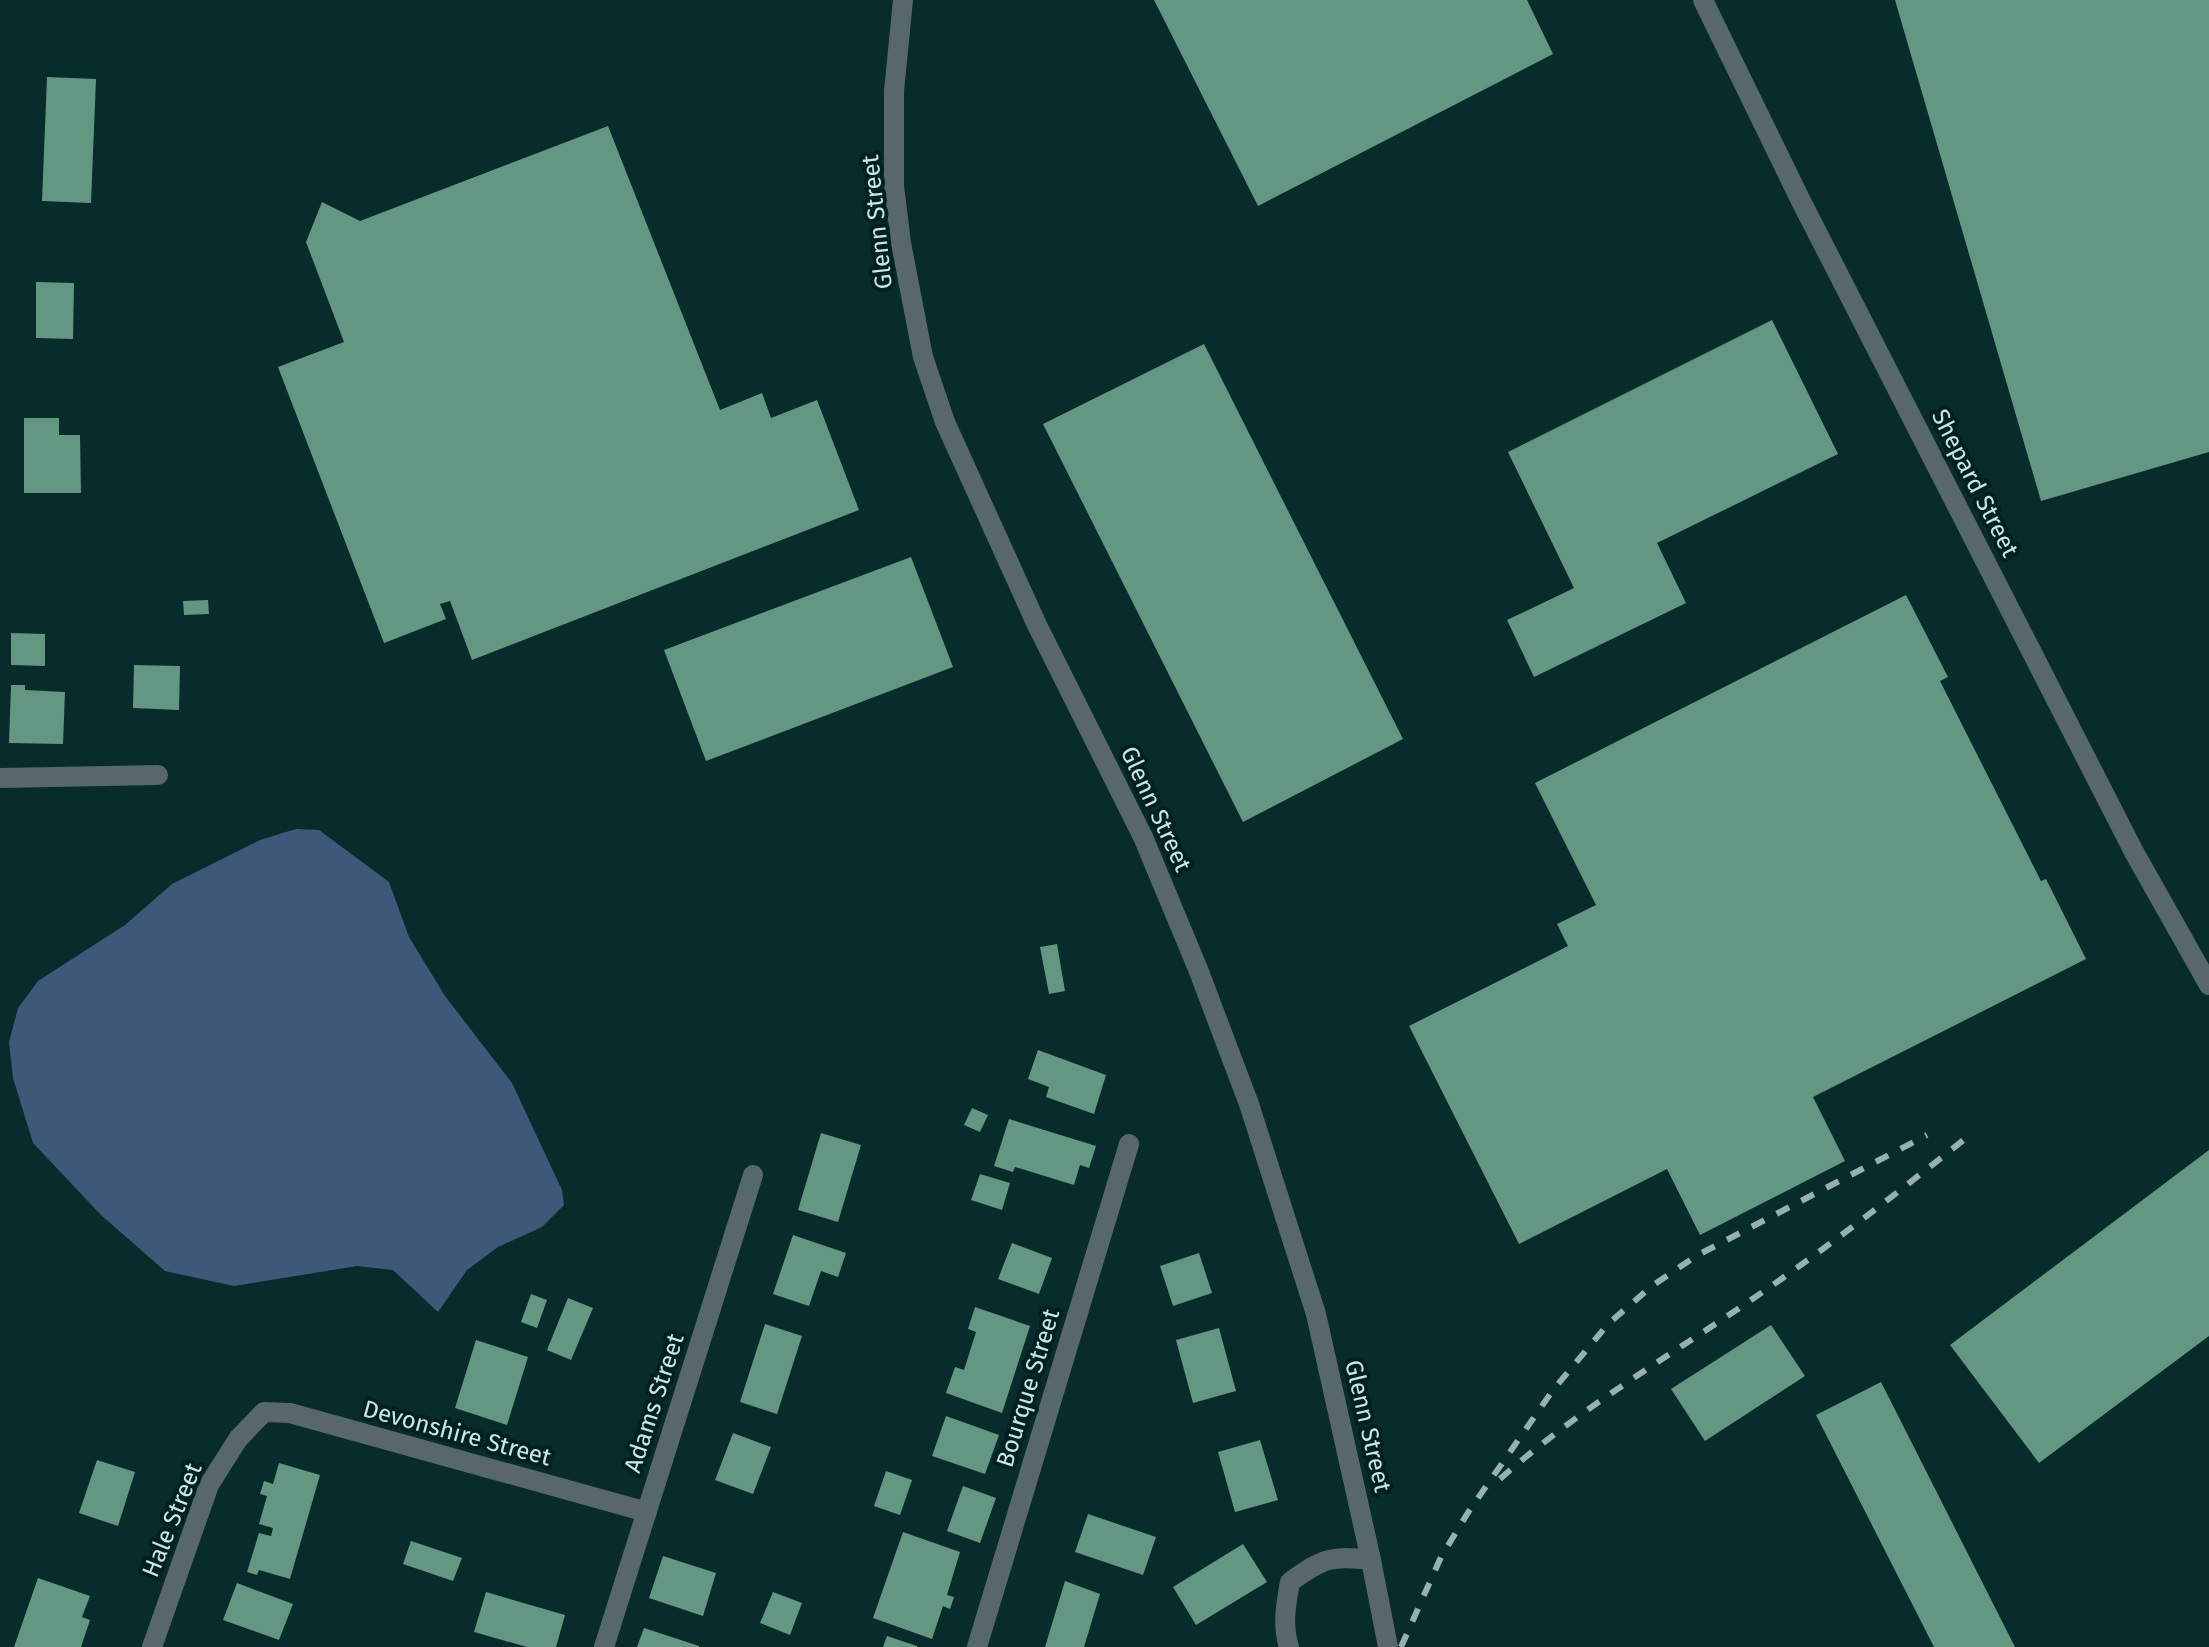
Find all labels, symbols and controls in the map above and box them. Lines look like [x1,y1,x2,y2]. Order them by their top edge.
street label: Glenn Street [856,153,898,290]
street label: Shepard Street [1926,405,2024,562]
street label: Glenn Street [1115,742,1197,876]
street label: Bourque Street [991,1305,1065,1471]
street label: Adams Street [618,1330,690,1476]
street label: Glenn Street [1339,1357,1397,1495]
street label: Devonshire Street [360,1394,554,1472]
street label: Hale Street [136,1459,208,1581]

